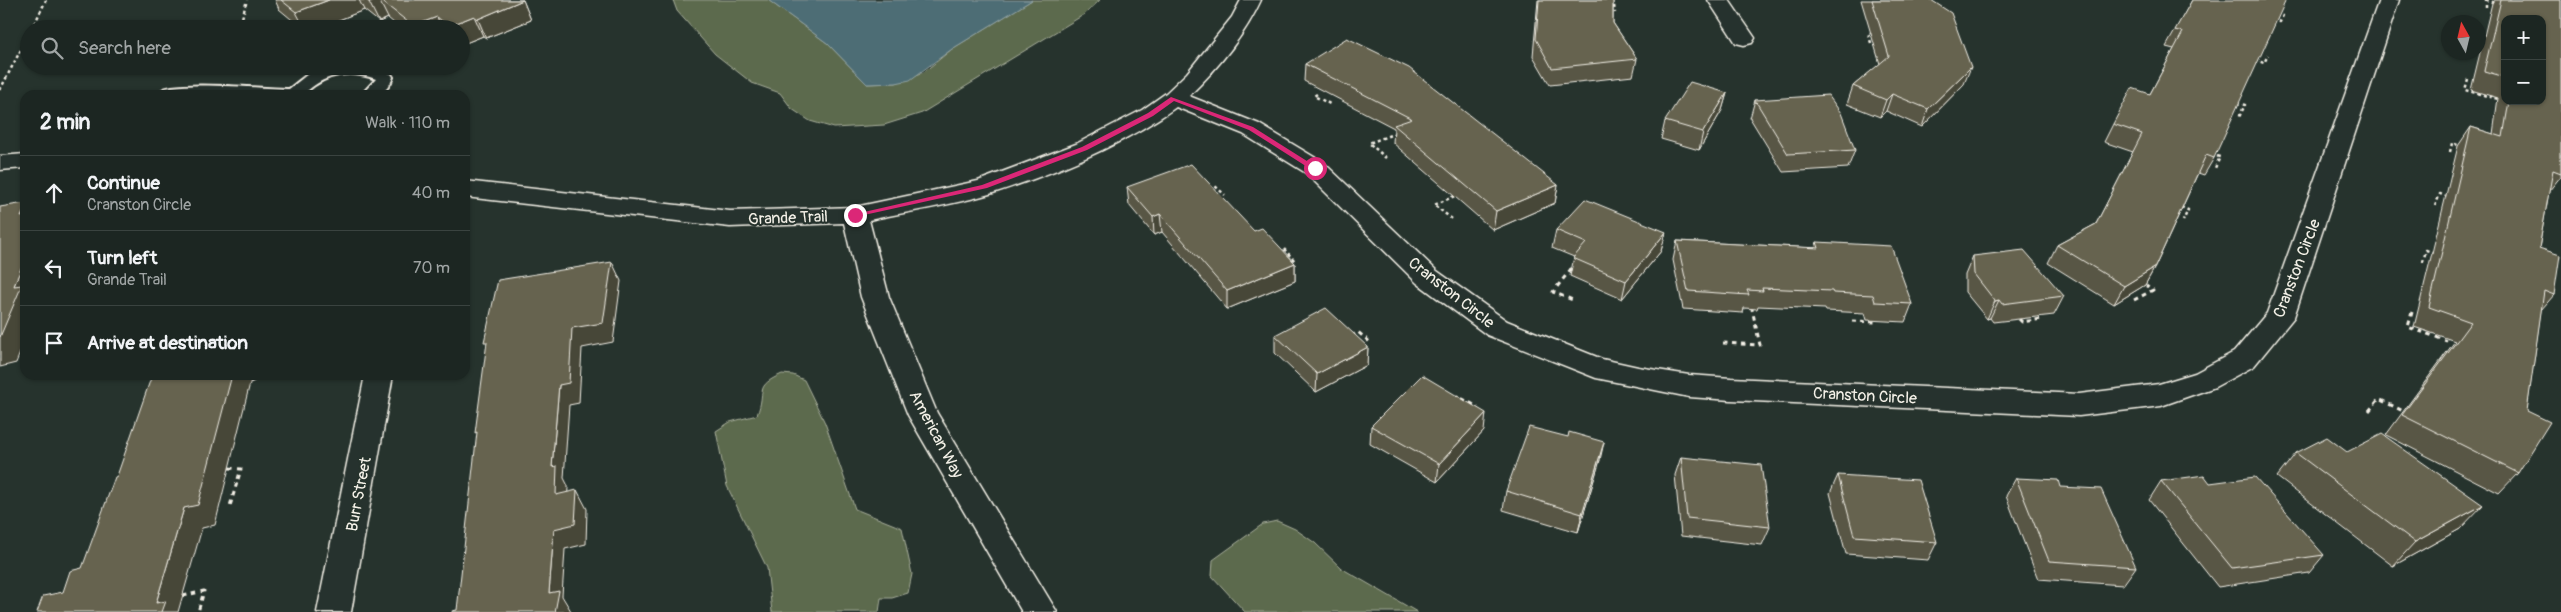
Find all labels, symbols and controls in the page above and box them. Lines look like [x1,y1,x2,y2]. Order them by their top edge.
north arrow [2441,15,2486,60]
map controls [2501,15,2546,105]
button: + [2501,15,2546,60]
search box [20,20,470,75]
icon: search [38,34,66,62]
text: Search here [78,36,171,60]
button: − [2501,60,2546,105]
text: 2 min [40,109,90,136]
text: Walk · 110 m [365,113,450,133]
route start [1304,157,1327,180]
text: Continue [87,171,160,195]
icon: ahead [40,179,68,207]
text: 40 m [412,183,450,203]
text: Cranston Circle [87,195,191,215]
route end [844,204,867,227]
street label: Grande Trail [748,207,828,229]
street label: Cranston Circle [2269,216,2325,321]
text: Turn left [87,246,157,270]
street label: Cranston Circle [1404,253,1499,333]
icon: left [40,254,68,282]
text: 70 m [413,258,450,278]
text: Grande Trail [87,270,167,290]
icon: arrive [40,329,68,357]
text: Arrive at destination [87,331,248,355]
street label: Cranston Circle [1812,383,1918,409]
street label: American Way [905,387,968,482]
street label: Burr Street [342,455,376,533]

